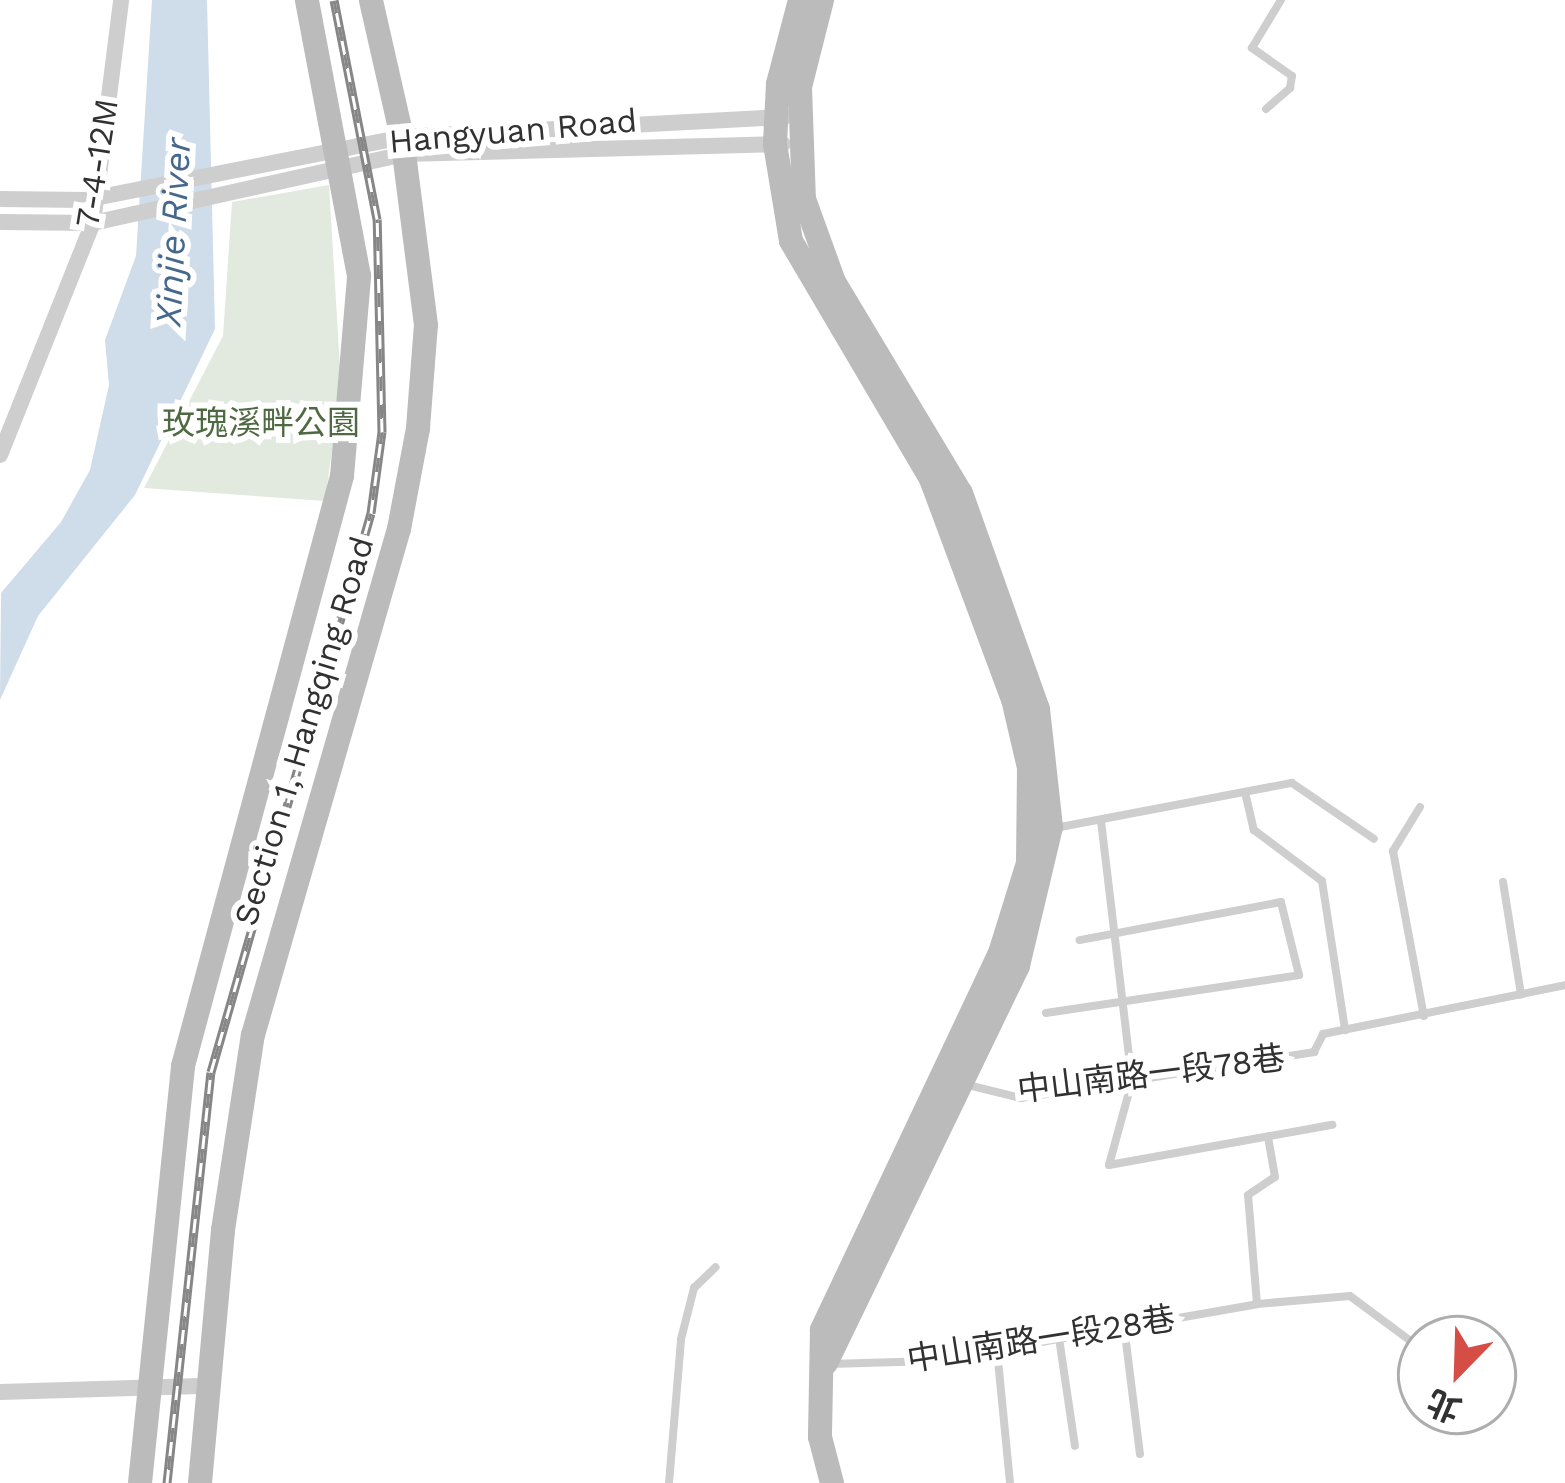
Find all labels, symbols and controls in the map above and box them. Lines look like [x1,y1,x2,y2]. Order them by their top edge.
street label: 7-4-12M [67,96,127,230]
street label: Hangyuan Road [387,100,639,162]
water label: Xinjie River [147,137,201,327]
park label: 玫瑰溪畔公園 [162,403,360,443]
street label: Section 1, Hangqing Road [226,531,382,931]
street label: 中山南路一段78巷 [1015,1038,1287,1110]
street label: 中山南路一段28巷 [904,1298,1178,1380]
north arrow [1397,1315,1517,1435]
text: 北 [1421,1381,1467,1430]

